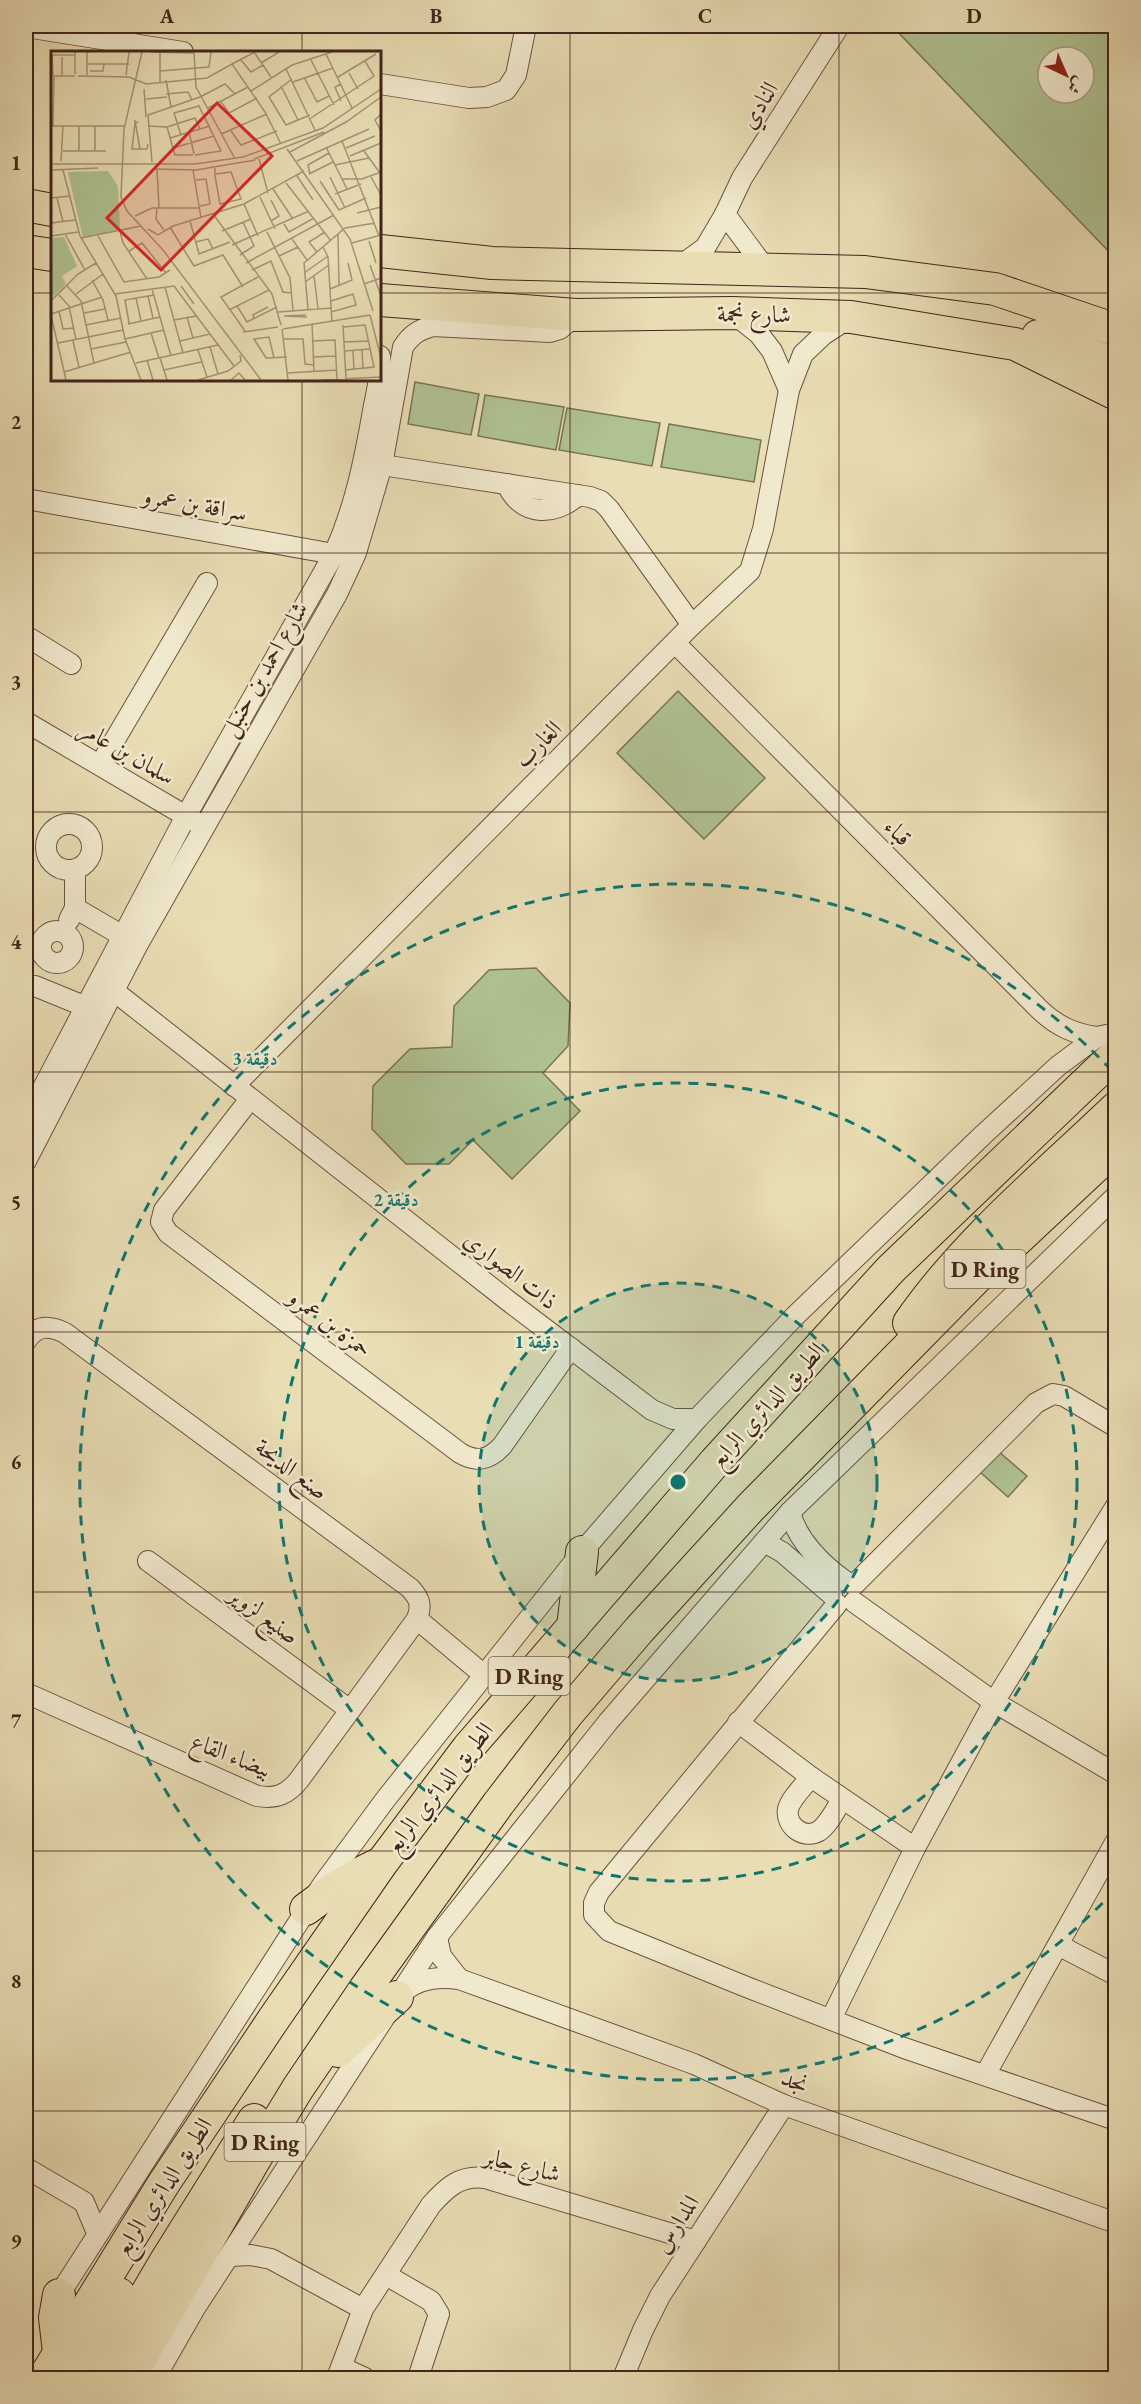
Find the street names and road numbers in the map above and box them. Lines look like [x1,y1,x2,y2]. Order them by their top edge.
street label: النادي [732,75,788,136]
street label: شارع نجمة [717,297,791,335]
street label: سراقة بن عمرو [137,479,250,529]
street label: شارع احمد بن حنبل [212,596,319,744]
street label: سلمان بن عامر [73,712,181,793]
street label: الغارب [507,713,568,774]
street label: قباء [878,811,919,852]
street label: ذات الصواري [456,1223,565,1319]
road number: D Ring [944,1250,1026,1288]
street label: حمزة بن عمرو [280,1279,378,1364]
street label: الطريق الدائري الرابع [702,1335,837,1479]
street label: صنع الديحة [245,1431,335,1512]
street label: صنيع لزوير [216,1577,306,1656]
road number: D Ring [488,1657,570,1695]
street label: الطريق الدائري الرابع [377,1715,505,1864]
street label: بيضاء القاع [185,1725,276,1789]
street label: نجد [777,2061,813,2100]
street label: الطريق الدائري الرابع [106,2111,225,2266]
road number: D Ring [224,2123,306,2161]
street label: شارع جابر [476,2139,564,2194]
street label: المدارس [645,2189,706,2259]

